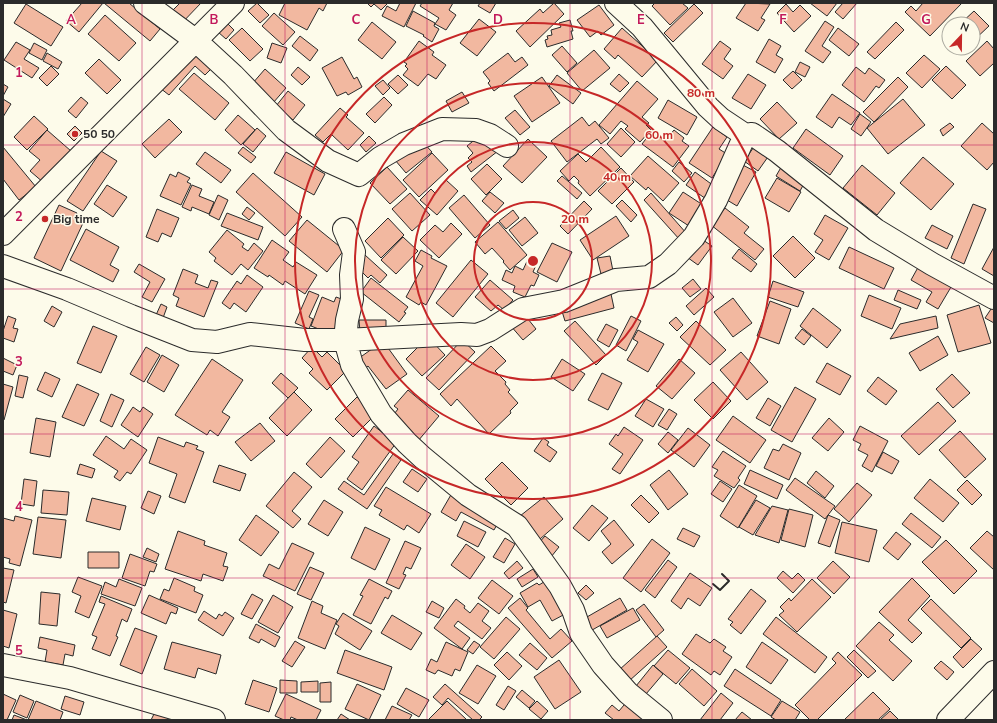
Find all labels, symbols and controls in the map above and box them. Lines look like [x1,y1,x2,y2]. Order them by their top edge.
text: A [66,11,76,29]
text: B [210,11,219,29]
text: C [352,11,361,29]
text: D [493,11,503,29]
text: E [637,11,645,29]
text: F [779,11,787,29]
text: G [921,11,931,29]
north arrow [941,16,981,56]
text: N [958,19,971,36]
text: 1 [15,64,23,82]
text: 80 m [687,85,715,101]
place label: 50 50 [83,126,115,142]
text: 60 m [645,127,673,143]
marker: 50 50 [70,129,80,139]
text: 40 m [603,169,631,185]
text: 2 [15,208,23,226]
place label: Big time [53,211,100,227]
text: 20 m [561,211,589,227]
marker: Big time [40,214,50,224]
centre of rings [526,254,540,268]
text: 3 [15,353,23,371]
text: 4 [15,498,23,516]
text: 5 [15,642,23,660]

